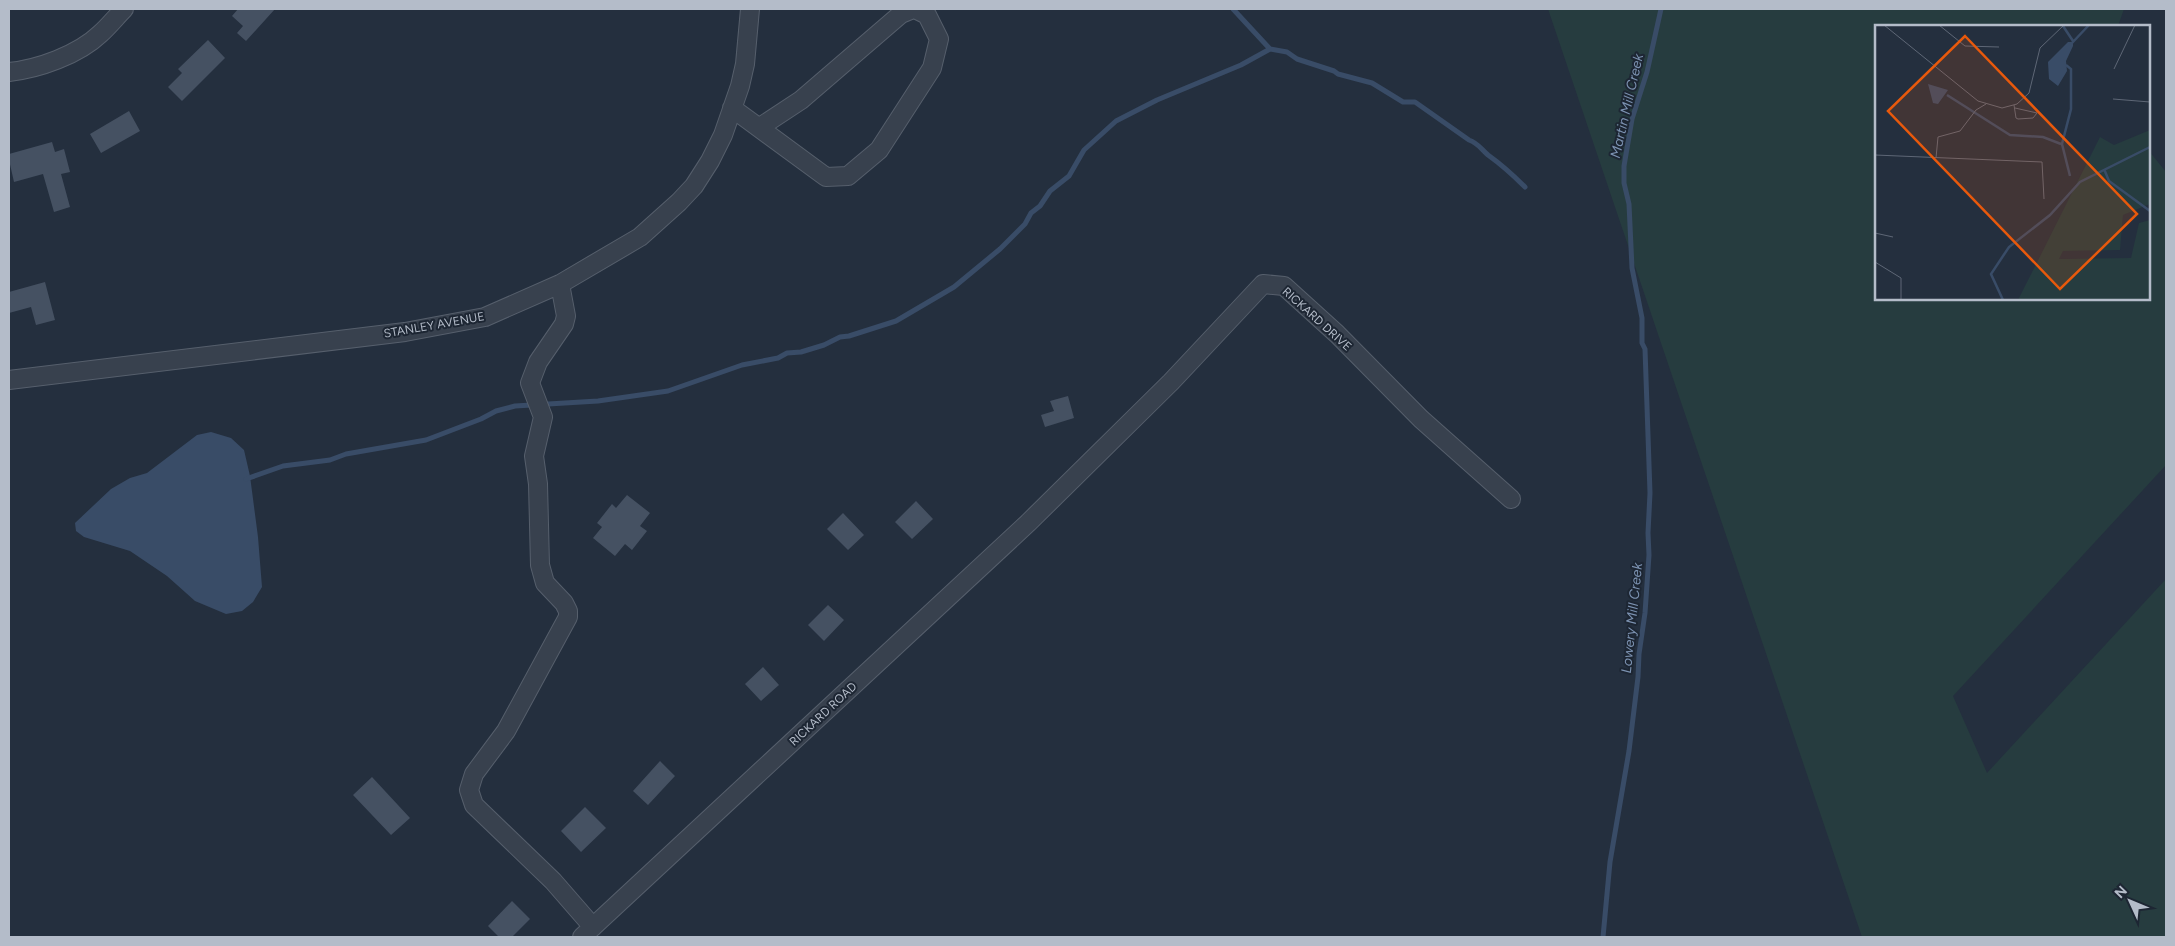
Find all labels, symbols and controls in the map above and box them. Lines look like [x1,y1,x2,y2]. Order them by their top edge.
inset map [1875,25,2150,300]
water label: Martin Mill Creek [1607,51,1648,160]
street label: RICKARD DRIVE [1280,284,1354,354]
street label: STANLEY AVENUE [383,309,485,341]
water label: Lowery Mill Creek [1618,561,1646,674]
street label: RICKARD ROAD [786,679,860,749]
north arrow [2105,876,2155,926]
text: N [2111,883,2131,902]

